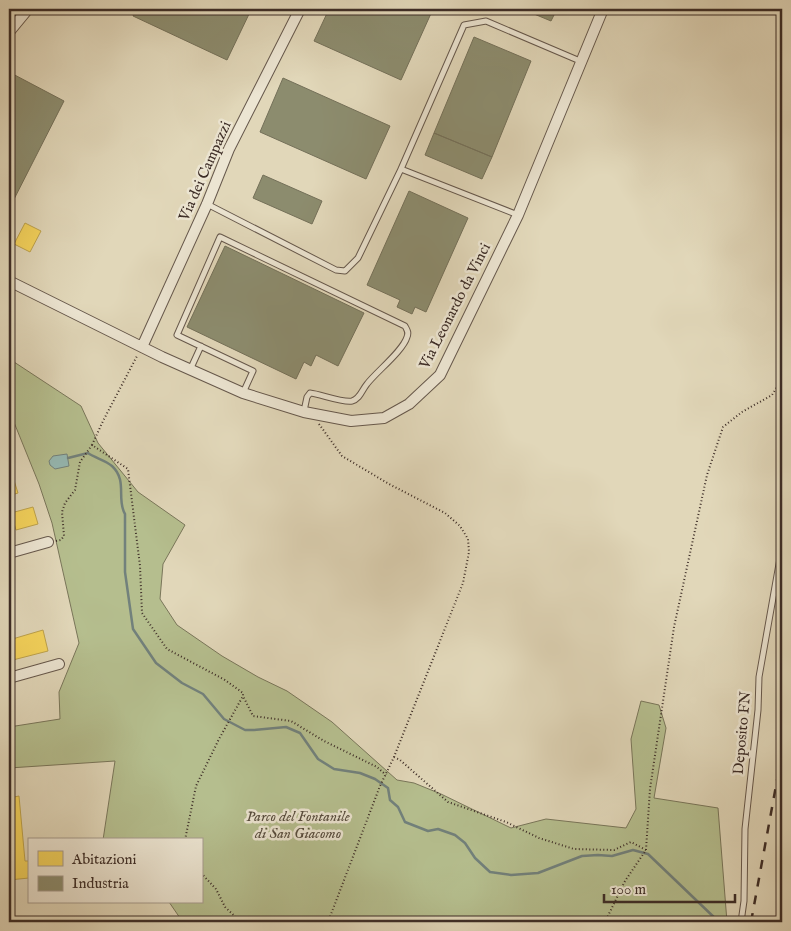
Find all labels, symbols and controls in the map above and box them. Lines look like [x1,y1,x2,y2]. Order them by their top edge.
street label: Via dei Campazzi [174,118,235,225]
street label: Via Leonardo da Vinci [415,240,495,373]
street label: Deposito FN [729,691,755,775]
park label: Parco del Fontanile di San Giacomo [246,807,350,843]
legend [28,838,202,904]
text: Abitazioni [71,850,137,869]
scale bar [604,871,735,903]
text: Industria [72,874,129,893]
text: 100 m [611,880,647,899]

